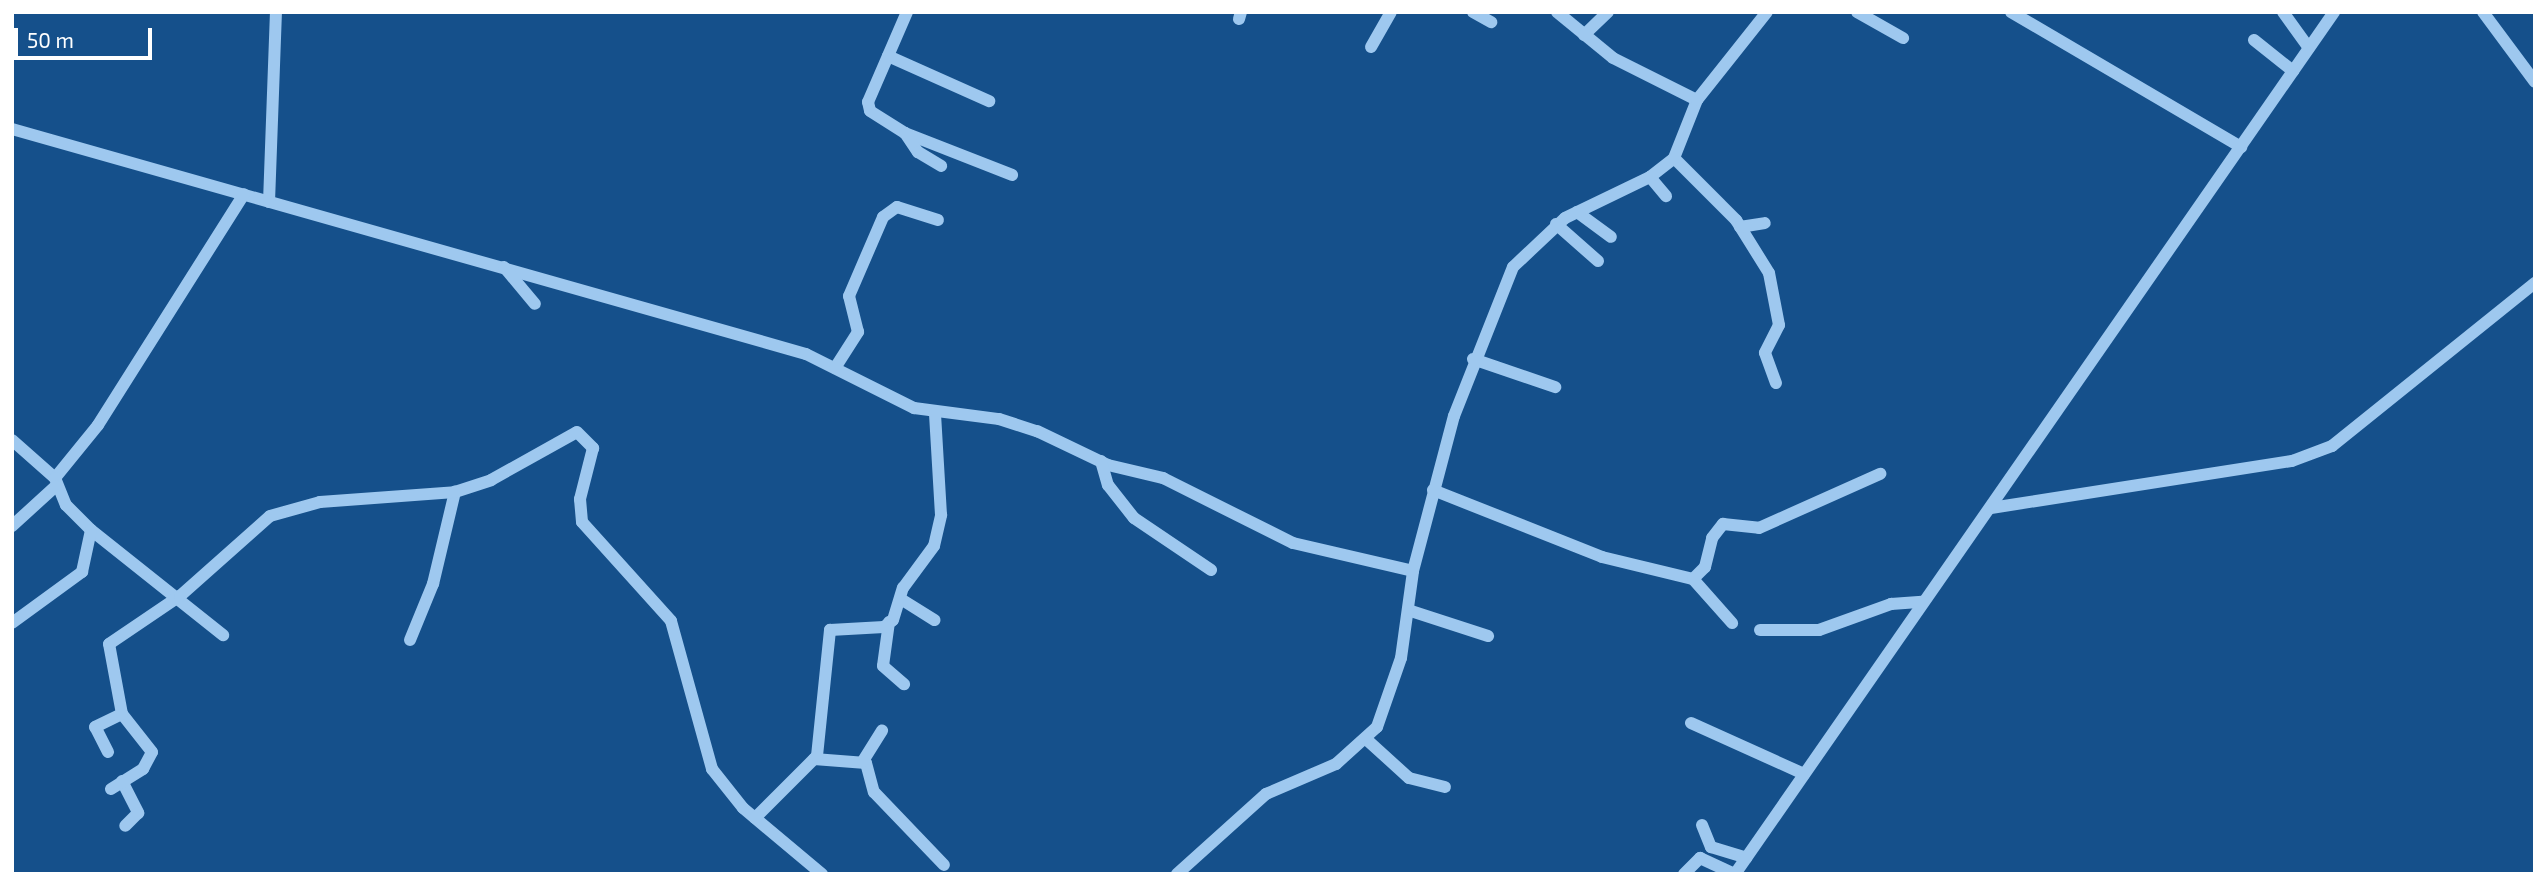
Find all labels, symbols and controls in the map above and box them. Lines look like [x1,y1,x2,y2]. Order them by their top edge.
scale bar [18,14,156,58]
text: 50 m [27,27,74,52]

